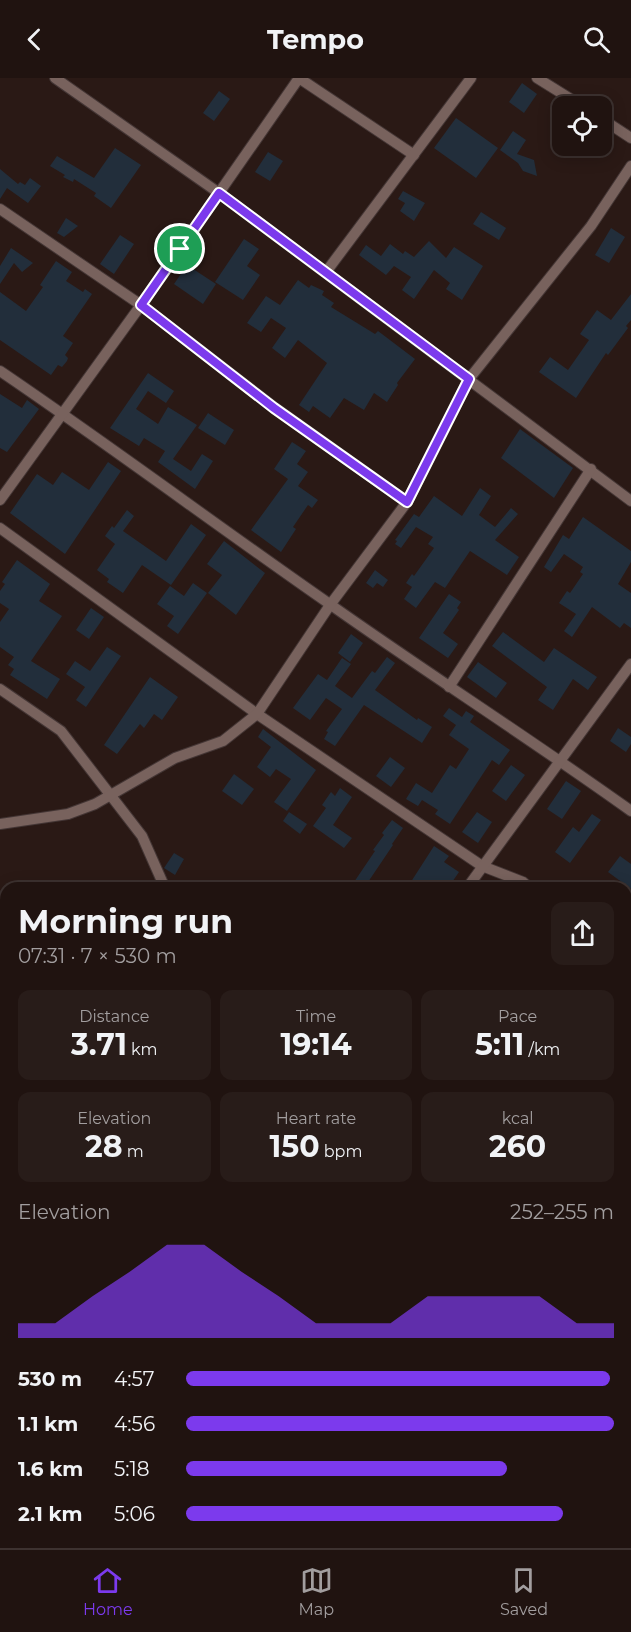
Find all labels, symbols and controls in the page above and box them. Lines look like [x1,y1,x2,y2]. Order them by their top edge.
icon: back [18,23,51,56]
text: Tempo [267,23,364,56]
icon: search [580,23,613,56]
map controls [552,96,612,156]
button: locate [552,96,612,156]
pin [154,223,205,274]
icon: arrive [163,232,196,265]
text: Morning run [18,901,233,941]
button: share [551,902,614,965]
text: 07:31 · 7 × 530 m [18,944,177,968]
text: Distance [79,1007,149,1026]
text: Time [296,1007,336,1026]
text: Pace [498,1007,537,1026]
text: 3.71 [71,1026,127,1063]
text: 19:14 [280,1026,352,1063]
text: 5:11 [475,1026,524,1063]
text: km [127,1040,158,1059]
text: /km [524,1040,560,1059]
text: Elevation [77,1109,151,1128]
text: Heart rate [276,1109,356,1128]
text: kcal [502,1109,534,1128]
text: 28 [85,1128,122,1165]
text: 150 [270,1128,320,1165]
text: 260 [489,1128,546,1165]
text: m [122,1142,144,1161]
text: bpm [320,1142,362,1161]
text: Elevation [18,1200,110,1224]
text: 252–255 m [510,1200,614,1224]
text: 530 m [18,1367,82,1391]
text: 4:57 [114,1367,154,1391]
text: 1.1 km [18,1412,78,1436]
text: 4:56 [114,1412,155,1436]
text: 1.6 km [18,1457,83,1481]
text: 5:18 [114,1457,150,1481]
text: 2.1 km [18,1502,82,1526]
text: 5:06 [114,1502,155,1526]
tab: Home [83,1564,133,1619]
tab: Map [299,1564,334,1619]
tab: Saved [500,1564,548,1619]

